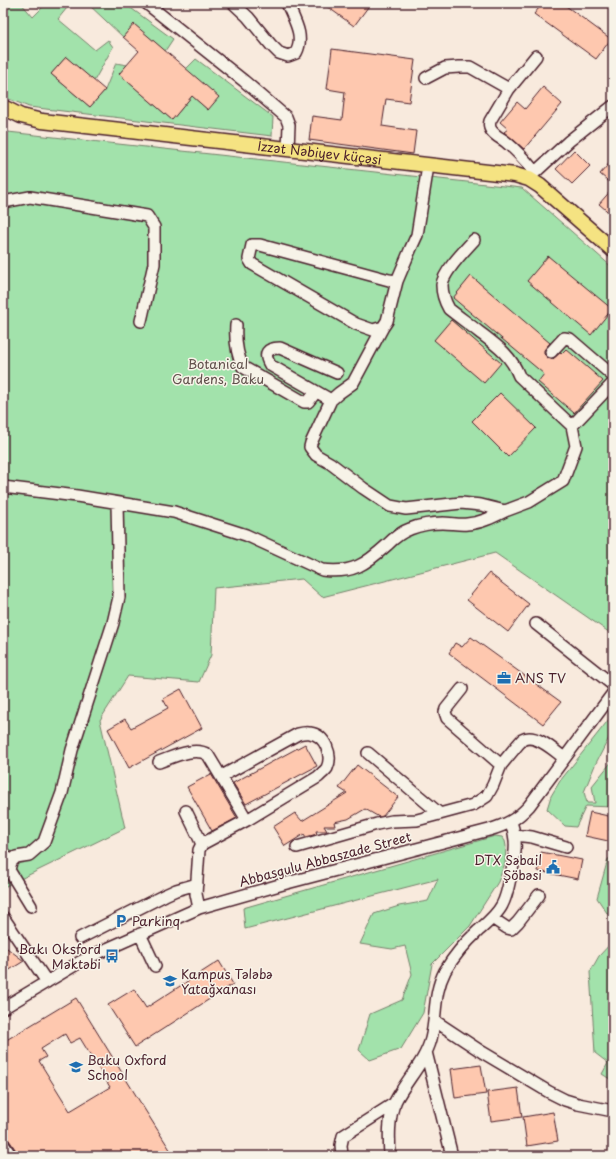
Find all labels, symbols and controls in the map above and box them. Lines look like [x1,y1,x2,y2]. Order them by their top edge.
street label: İzzət Nəbiyev küçəsi [256,136,383,169]
park label: Botanical Gardens, Baku [172,354,264,388]
place label: ANS TV [515,668,566,687]
office icon: ANS TV [496,670,512,686]
street label: Abbasgulu Abbaszade Street [237,826,413,891]
place label: DTX Səbail Şöbəsi [474,850,542,884]
public building icon: DTX Səbail Şöbəsi [545,859,561,875]
place label: Parkinq [132,911,180,930]
parking icon: Parkinq [113,913,129,929]
place label: Bakı Oksford Məktəbi [18,939,101,973]
bus stop icon: Bakı Oksford Məktəbi [104,948,120,964]
place label: Kampus Tələbə Yatağxanası [181,964,273,998]
school or university icon: Kampus Tələbə Yatağxanası [162,973,178,989]
place label: Baku Oxford School [87,1050,167,1084]
school or university icon: Baku Oxford School [68,1059,84,1075]

